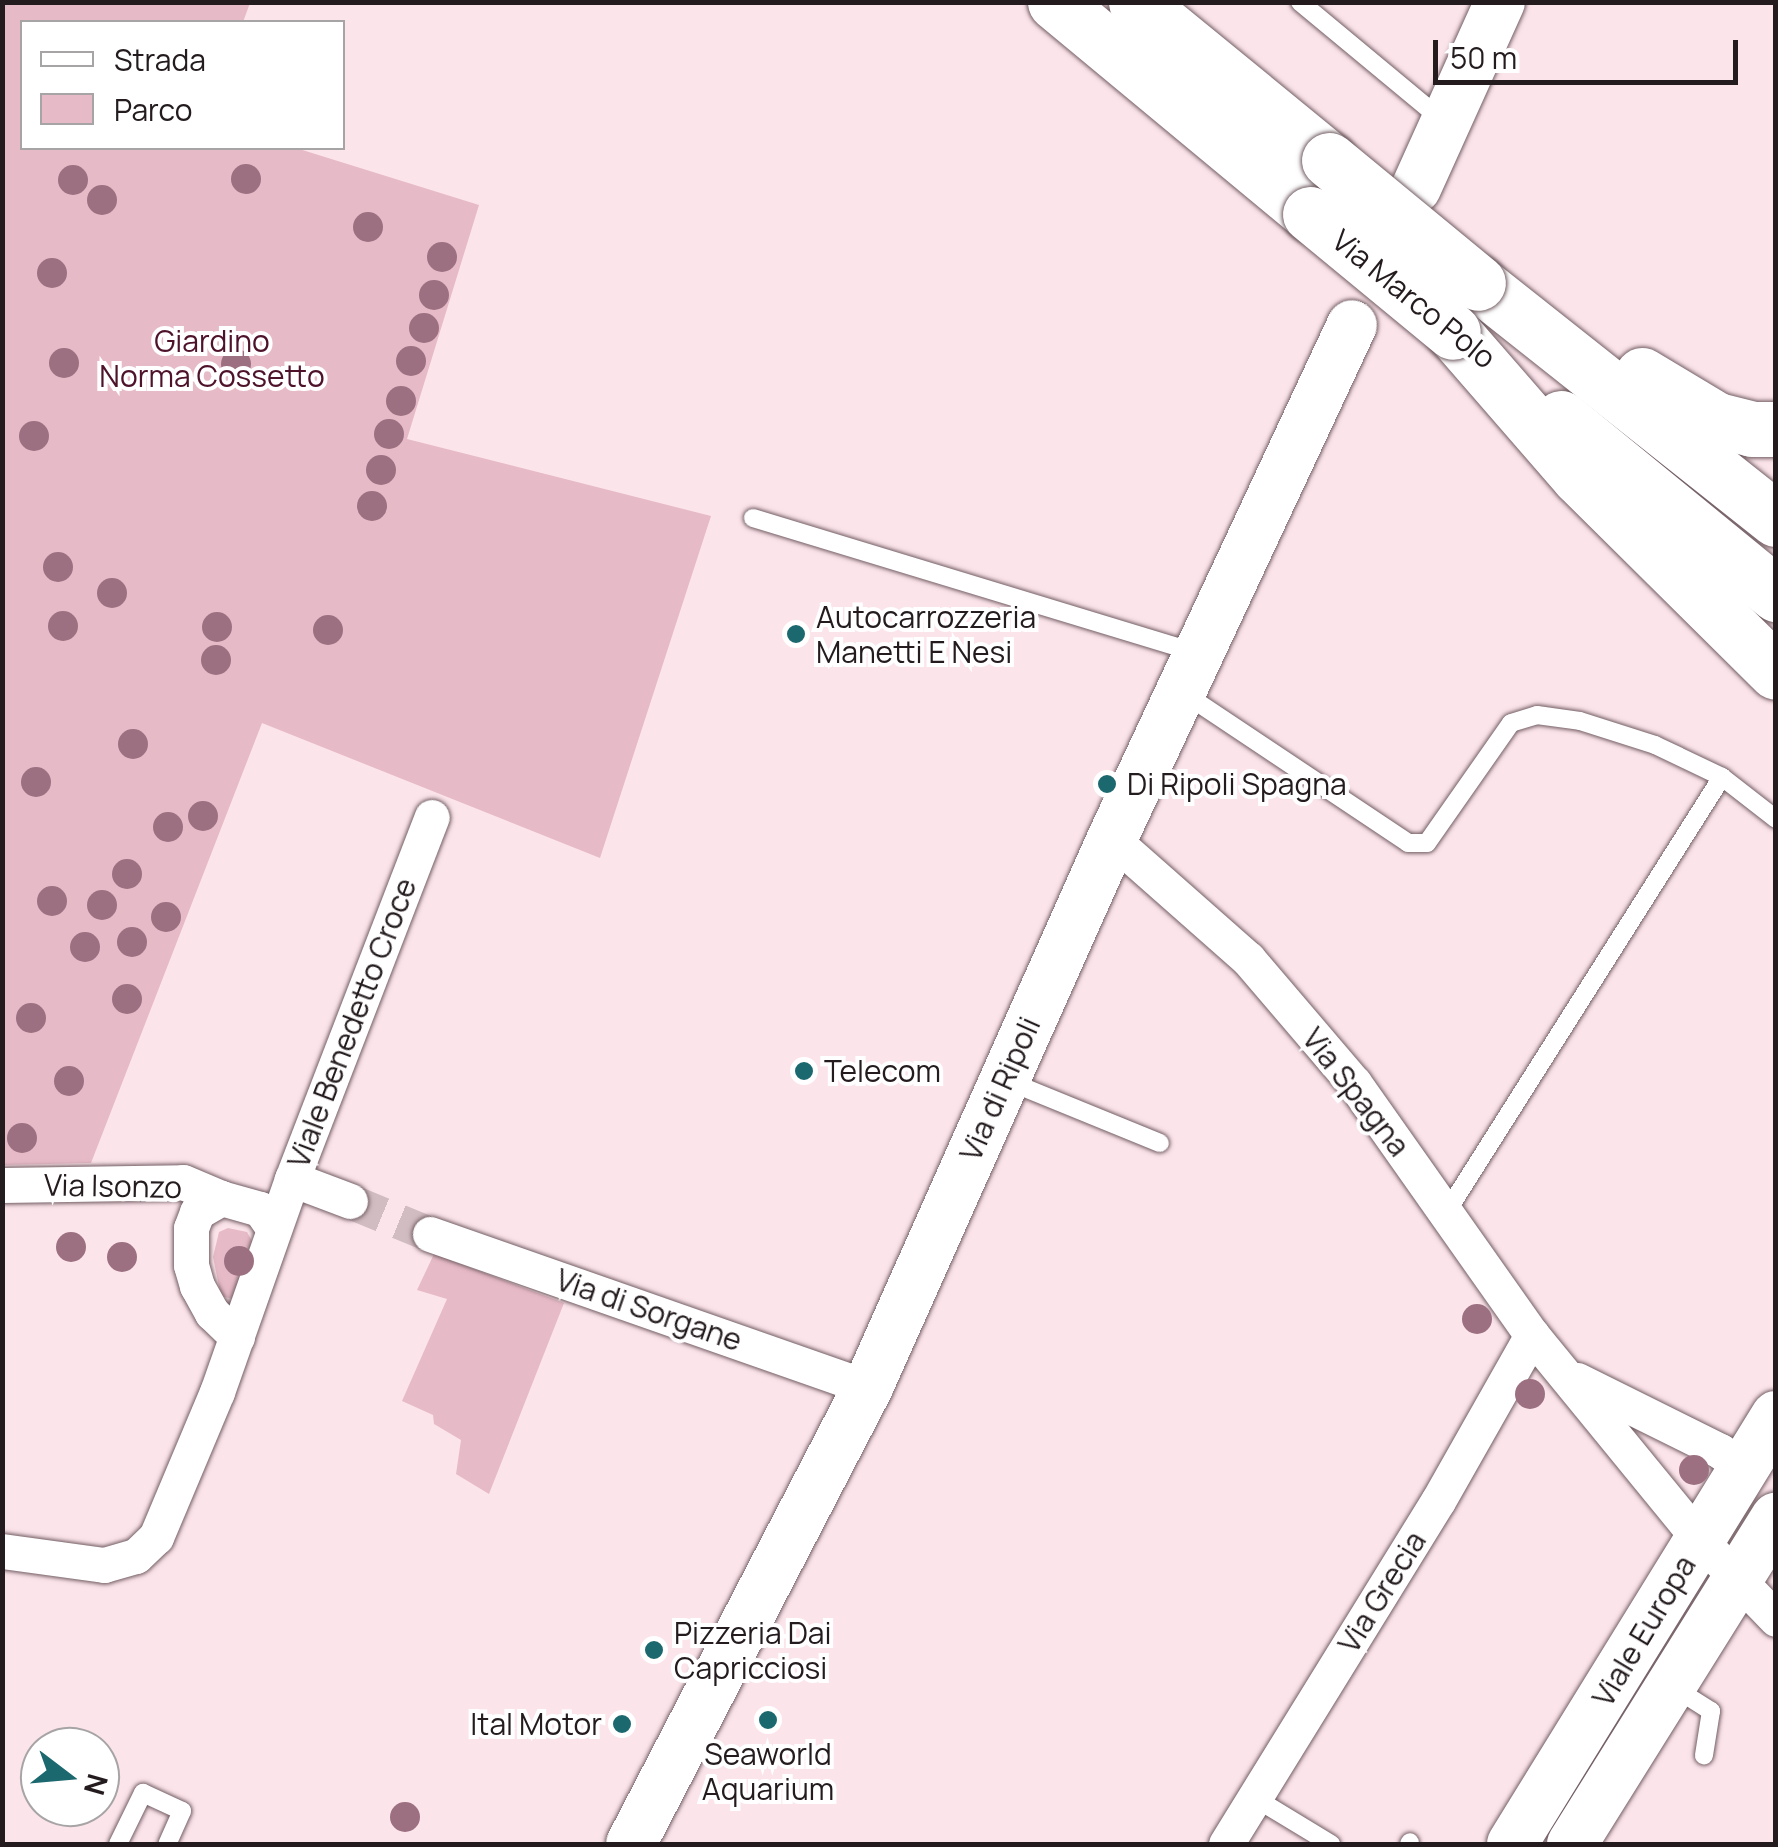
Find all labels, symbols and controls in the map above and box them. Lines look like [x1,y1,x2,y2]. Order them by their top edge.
legend [20,20,345,150]
scale bar [1438,20,1743,82]
text: 50 m [1450,37,1517,78]
text: Strada [114,39,206,80]
text: Parco [114,89,193,130]
street label: Via Marco Polo [1325,222,1503,376]
park label: Giardino Norma Cossetto [99,323,325,394]
place label: Autocarrozzeria Manetti E Nesi [816,599,1036,670]
marker: Autocarrozzeria Manetti E Nesi [785,623,807,645]
place label: Di Ripoli Spagna [1127,766,1347,802]
marker: Di Ripoli Spagna [1096,773,1118,795]
street label: Viale Benedetto Croce [280,873,424,1173]
street label: Via di Ripoli [952,1012,1048,1166]
street label: Via Spagna [1295,1021,1417,1163]
place label: Telecom [824,1053,941,1089]
marker: Telecom [793,1060,815,1082]
street label: Via Isonzo [44,1167,182,1205]
street label: Via di Sorgane [551,1261,747,1359]
street label: Via Grecia [1331,1525,1433,1659]
street label: Viale Europa [1585,1549,1703,1713]
place label: Pizzeria Dai Capricciosi [674,1615,832,1686]
marker: Pizzeria Dai Capricciosi [643,1639,665,1661]
place label: Ital Motor [470,1706,602,1742]
marker: Seaworld Aquarium [757,1709,779,1731]
marker: Ital Motor [611,1713,633,1735]
north arrow [20,1727,120,1827]
place label: Seaworld Aquarium [702,1736,834,1806]
text: N [76,1770,118,1800]

